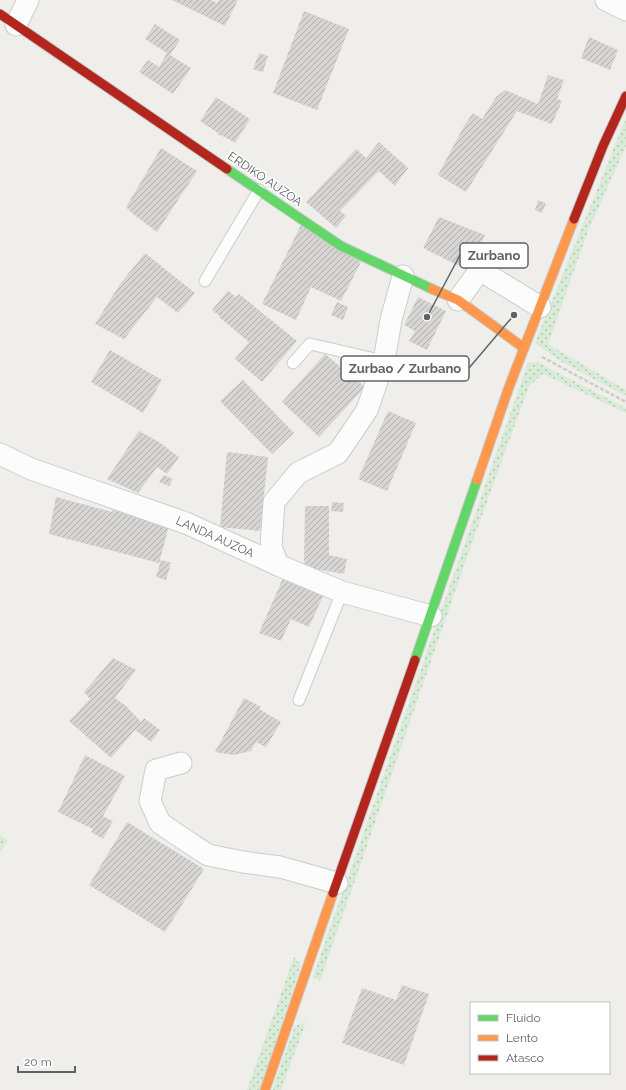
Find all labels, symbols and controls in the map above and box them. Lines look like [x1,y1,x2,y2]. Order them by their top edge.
street label: ERDIKO AUZOA [225,149,305,209]
callout: Zurbano [460,243,528,268]
text: Zurbano [468,248,520,263]
callout: Zurbao / Zurbano [341,356,469,381]
text: Zurbao / Zurbano [349,361,461,376]
street label: LANDA AUZOA [174,514,256,560]
legend [470,1002,610,1074]
text: Fluido [506,1011,541,1025]
text: Lento [506,1031,538,1045]
scale bar [18,1048,75,1074]
text: Atasco [506,1051,544,1065]
text: 20 m [24,1055,52,1069]

